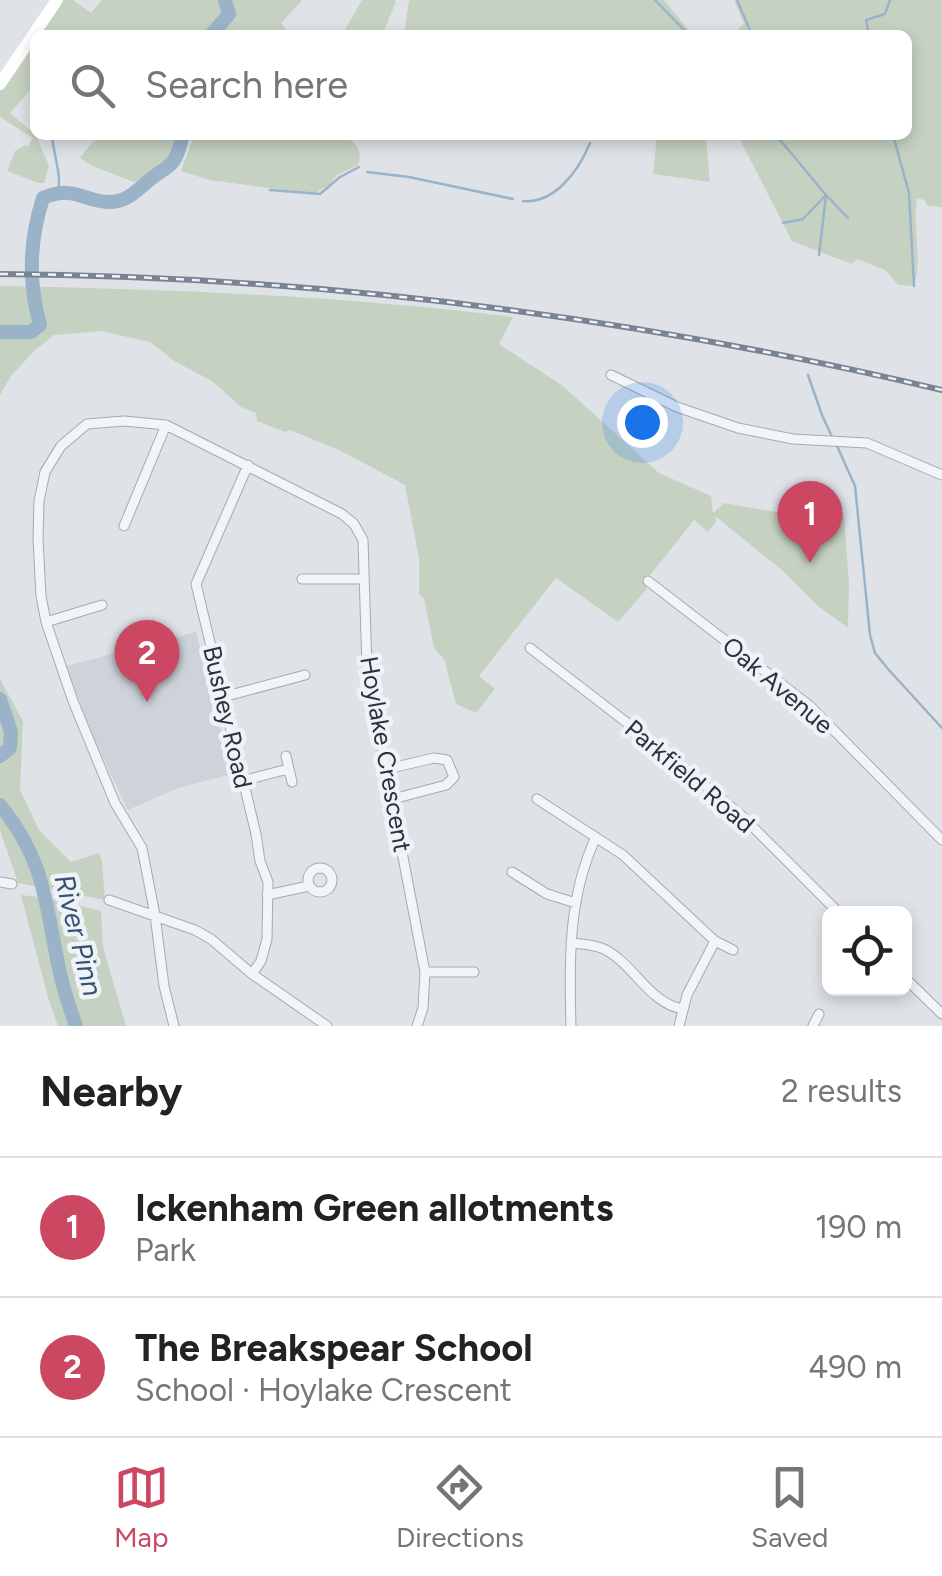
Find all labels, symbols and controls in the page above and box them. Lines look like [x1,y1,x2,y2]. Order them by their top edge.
search box [30,30,912,140]
icon: search [65,58,120,113]
text: Search here [145,62,348,108]
your location [617,397,668,448]
pin: 1 [778,480,842,563]
pin: 2 [114,620,180,702]
street label: Oak Avenue [717,630,839,740]
street label: Bushey Road [197,643,259,791]
street label: Hoylake Crescent [354,654,418,854]
street label: Parkfield Road [619,713,761,839]
water label: River Pinn [47,871,111,999]
map controls [822,906,912,996]
button: locate [822,906,912,996]
text: Nearby [40,1066,182,1117]
text: 2 results [781,1072,902,1110]
text: Ickenham Green allotments [135,1185,613,1231]
text: 1 [66,1208,79,1246]
text: 190 m [815,1208,902,1246]
text: Park [135,1231,196,1269]
text: The Breakspear School [135,1325,533,1371]
text: 2 [63,1348,82,1386]
text: 490 m [808,1348,902,1386]
text: School · Hoylake Crescent [135,1371,512,1409]
tab: Map [114,1460,169,1554]
tab: Directions [396,1460,524,1554]
tab: Saved [751,1460,828,1554]

